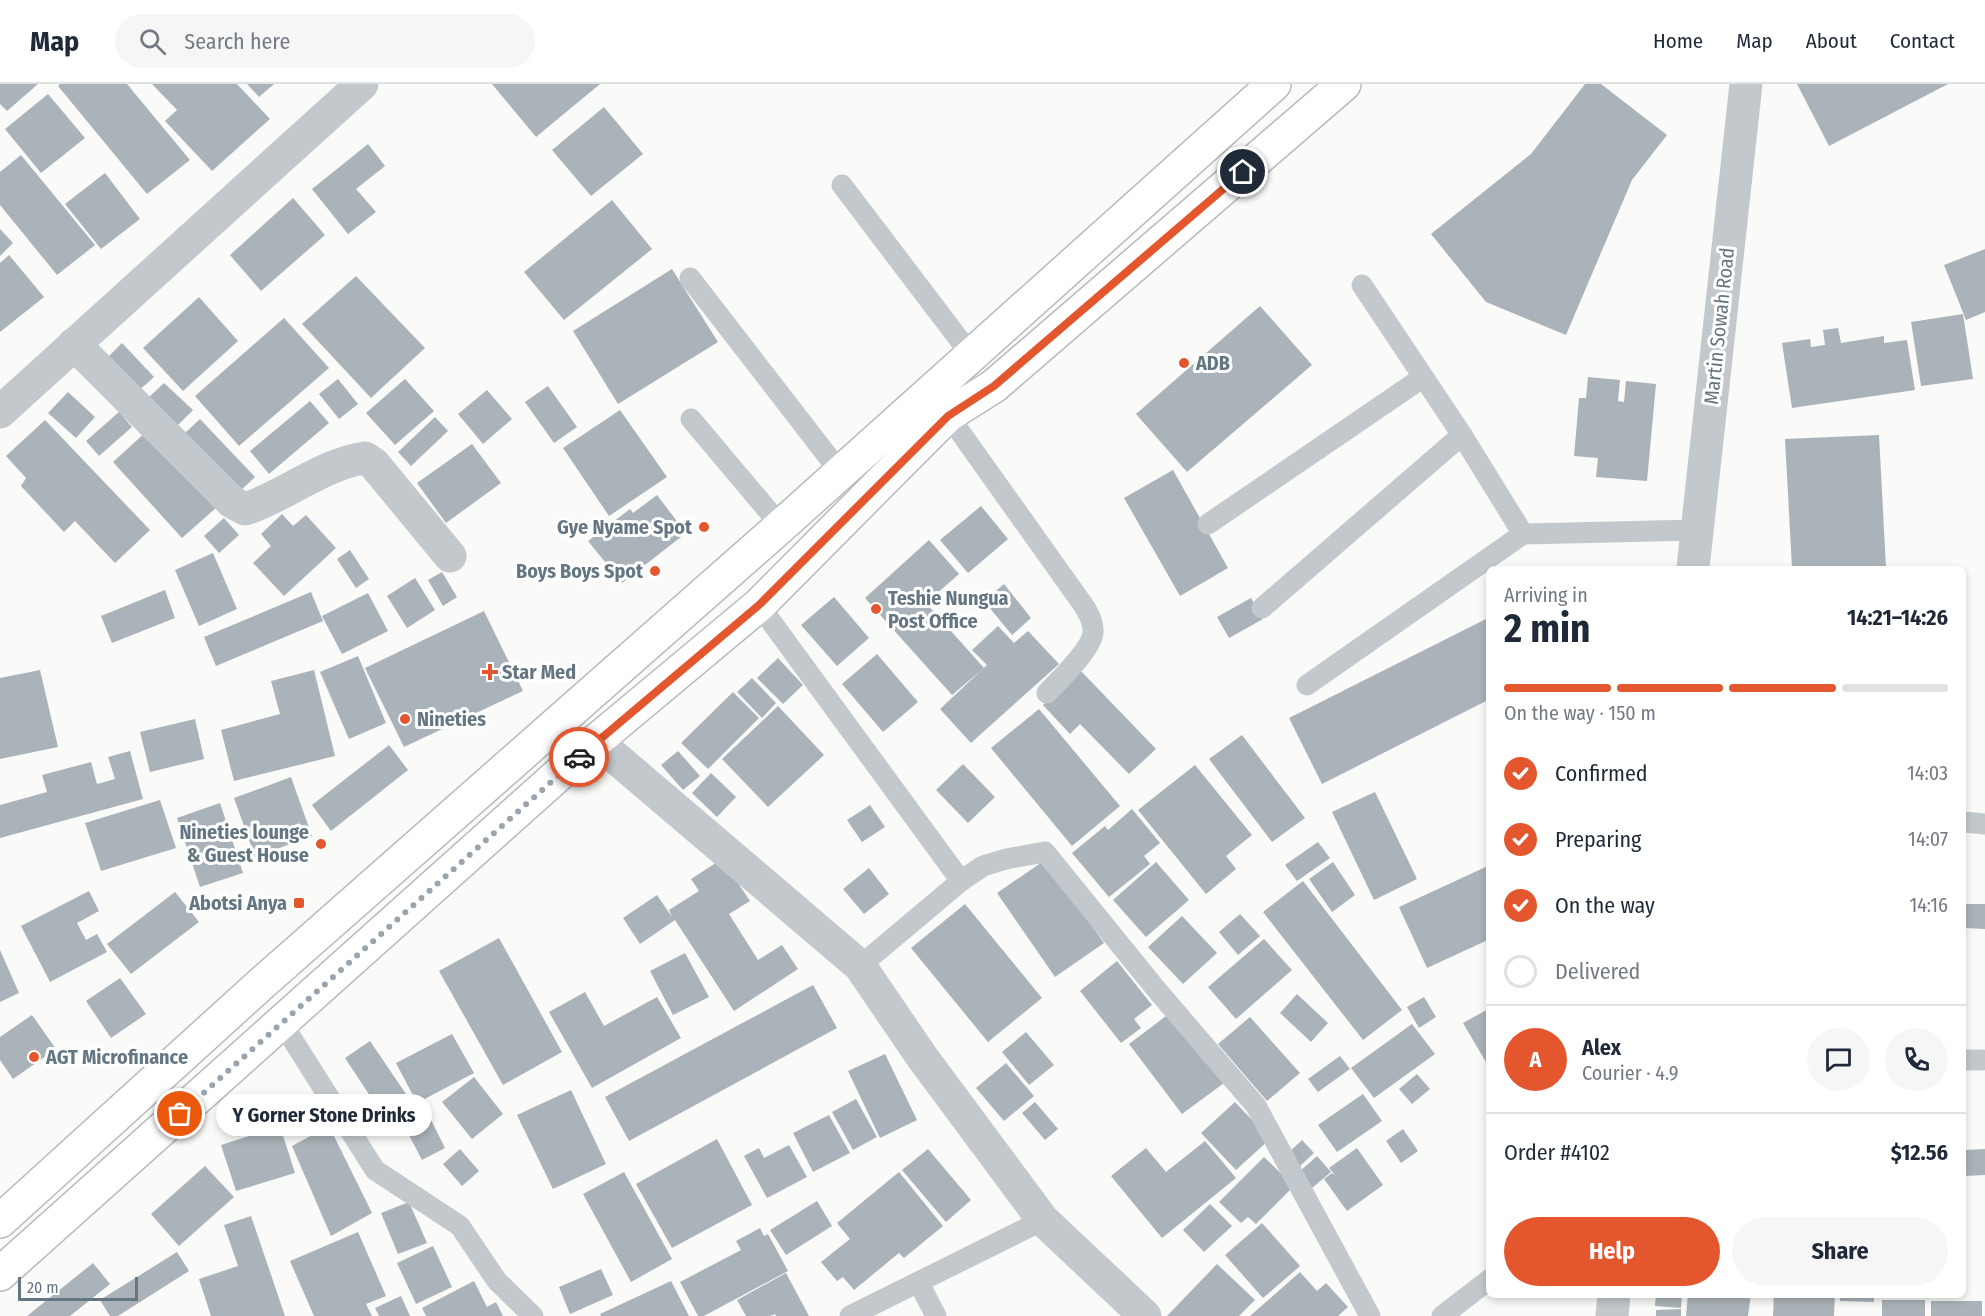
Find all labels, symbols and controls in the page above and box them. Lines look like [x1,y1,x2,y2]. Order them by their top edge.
search box [115,14,535,68]
text: Map [30,25,79,58]
icon: search [136,25,169,58]
text: Search here [184,28,290,55]
text: Home [1653,28,1703,54]
text: Map [1736,28,1773,54]
text: About [1806,28,1857,54]
text: Contact [1890,28,1955,54]
pin [1217,146,1268,197]
icon: home [1226,155,1259,188]
street label: Martin Sowah Road [1699,246,1739,406]
place label: ADB [1195,351,1230,375]
marker: ADB [1177,356,1191,370]
place label: Gye Nyame Spot [557,515,693,539]
marker: Gye Nyame Spot [697,520,711,534]
place label: Boys Boys Spot [516,559,644,583]
marker: Boys Boys Spot [648,564,662,578]
text: Arriving in [1504,583,1588,607]
place label: Teshie Nungua Post Office [888,586,1009,633]
marker: Teshie Nungua Post Office [869,602,883,616]
text: 14:21–14:26 [1847,604,1948,631]
text: 2 min [1504,606,1590,652]
place label: Star Med [502,660,576,684]
marker: Star Med [483,665,497,679]
text: On the way · 150 m [1504,701,1656,725]
place label: Nineties [417,707,486,731]
marker: Nineties [398,712,412,726]
courier [549,727,609,787]
icon: car [563,741,596,774]
icon: check [1504,757,1537,790]
text: Confirmed [1555,760,1648,787]
text: 14:03 [1907,761,1948,785]
place label: Nineties lounge & Guest House [179,820,309,867]
icon: check [1504,823,1537,856]
text: Preparing [1555,826,1641,853]
text: 14:07 [1908,827,1948,851]
marker: Nineties lounge & Guest House [314,837,328,851]
icon: check [1504,889,1537,922]
place label: Abotsi Anya [188,891,287,915]
text: On the way [1555,892,1655,919]
text: 14:16 [1909,893,1948,917]
marker: Abotsi Anya [292,896,306,910]
text: Delivered [1555,958,1640,985]
button: chat [1807,1028,1870,1091]
button: phone [1885,1028,1948,1091]
text: Alex [1582,1034,1621,1061]
place label: AGT Microfinance [45,1045,188,1069]
text: A [1530,1046,1541,1073]
marker: AGT Microfinance [27,1050,41,1064]
text: Courier · 4.9 [1582,1061,1678,1085]
pin [154,1088,205,1139]
callout: Y Gorner Stone Drinks [216,1093,432,1135]
icon: bag [163,1097,196,1130]
text: Y Gorner Stone Drinks [232,1103,416,1127]
text: Order #4102 [1504,1139,1610,1166]
text: $12.56 [1891,1139,1948,1166]
button: Help [1504,1217,1720,1286]
button: Share [1732,1217,1948,1286]
scale bar [18,1274,138,1302]
text: 20 m [27,1278,58,1297]

